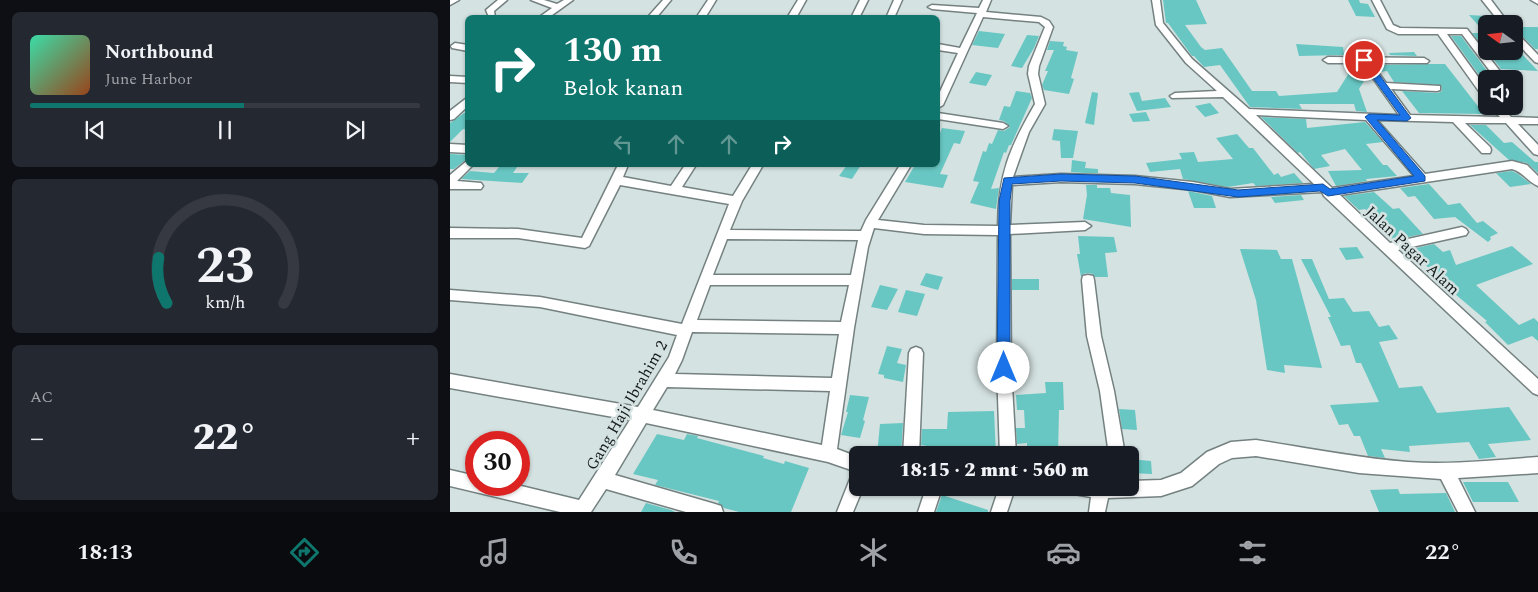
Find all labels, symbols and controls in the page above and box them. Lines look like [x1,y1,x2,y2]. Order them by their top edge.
north arrow [1478,15,1522,60]
map controls [1478,15,1523,115]
text: 130 m [563,24,662,77]
icon: right [480,35,545,100]
text: Northbound [105,38,214,67]
pin [1343,39,1385,81]
icon: arrive [1350,46,1378,74]
text: June Harbor [105,67,192,91]
button: sound [1478,70,1523,115]
text: Belok kanan [563,72,683,105]
icon: previous [81,116,109,144]
icon: pause [211,116,239,144]
icon: next [341,116,369,144]
icon: left [609,130,637,158]
icon: ahead [662,130,690,158]
icon: ahead [715,130,743,158]
icon: right [768,130,796,158]
street label: Jalan Pagar Alam [1360,200,1465,301]
text: 23 [196,227,254,306]
text: km/h [205,289,245,316]
street label: Gang Haji Ibrahim 2 [580,336,674,475]
position arrow [977,341,1029,393]
text: AC [30,385,53,409]
text: 22° [193,409,257,467]
text: − [30,417,44,460]
text: + [406,417,420,460]
speed limit sign: 30 [465,431,530,496]
text: 18:15 · 2 mnt · 560 m [899,456,1089,485]
icon: directions [287,535,322,570]
icon: music [477,535,512,570]
icon: phone [666,535,701,570]
icon: climate [856,535,891,570]
icon: car [1046,535,1081,570]
icon: filters [1235,535,1270,570]
text: 18:13 [77,536,133,569]
text: 22° [1425,536,1461,569]

